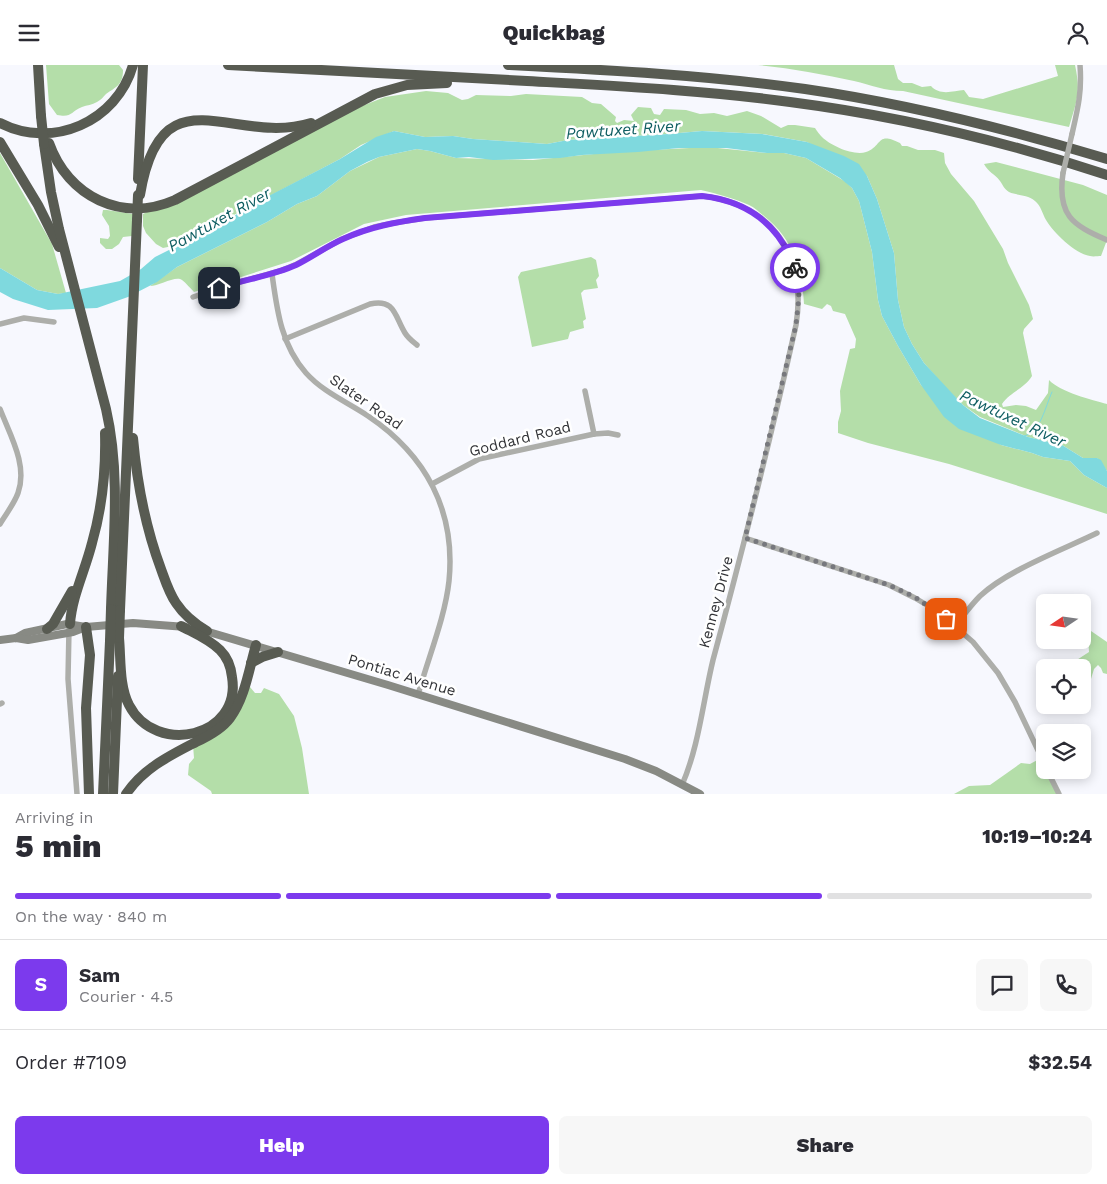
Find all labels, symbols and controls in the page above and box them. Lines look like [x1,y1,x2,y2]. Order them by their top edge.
icon: menu [15,19,43,47]
icon: person [1064,19,1092,47]
text: Quickbag [502,20,605,45]
water label: Pawtuxet River [565,116,682,143]
water label: Pawtuxet River [164,183,275,256]
courier [770,243,820,293]
icon: bike [781,254,809,282]
pin [198,267,240,309]
icon: home [205,274,233,302]
street label: Slater Road [326,370,406,434]
water label: Pawtuxet River [957,386,1069,452]
street label: Goddard Road [467,418,573,460]
street label: Kenney Drive [695,554,737,650]
north arrow [1036,594,1091,649]
map controls [1036,594,1091,779]
pin [925,598,967,640]
icon: bag [932,605,960,633]
street label: Pontiac Avenue [346,650,458,700]
button: locate [1036,659,1091,714]
button: layers [1036,724,1091,779]
text: Arriving in [15,808,93,827]
text: 10:19–10:24 [982,825,1092,848]
text: 5 min [15,827,102,865]
text: On the way · 840 m [15,907,167,926]
button: chat [976,959,1028,1011]
button: phone [1040,959,1092,1011]
text: Sam [79,964,120,987]
text: S [35,973,47,996]
text: Courier · 4.5 [79,987,173,1006]
text: Order #7109 [15,1051,127,1074]
text: $32.54 [1028,1051,1092,1074]
button: Help [15,1116,549,1174]
button: Share [559,1116,1092,1174]

